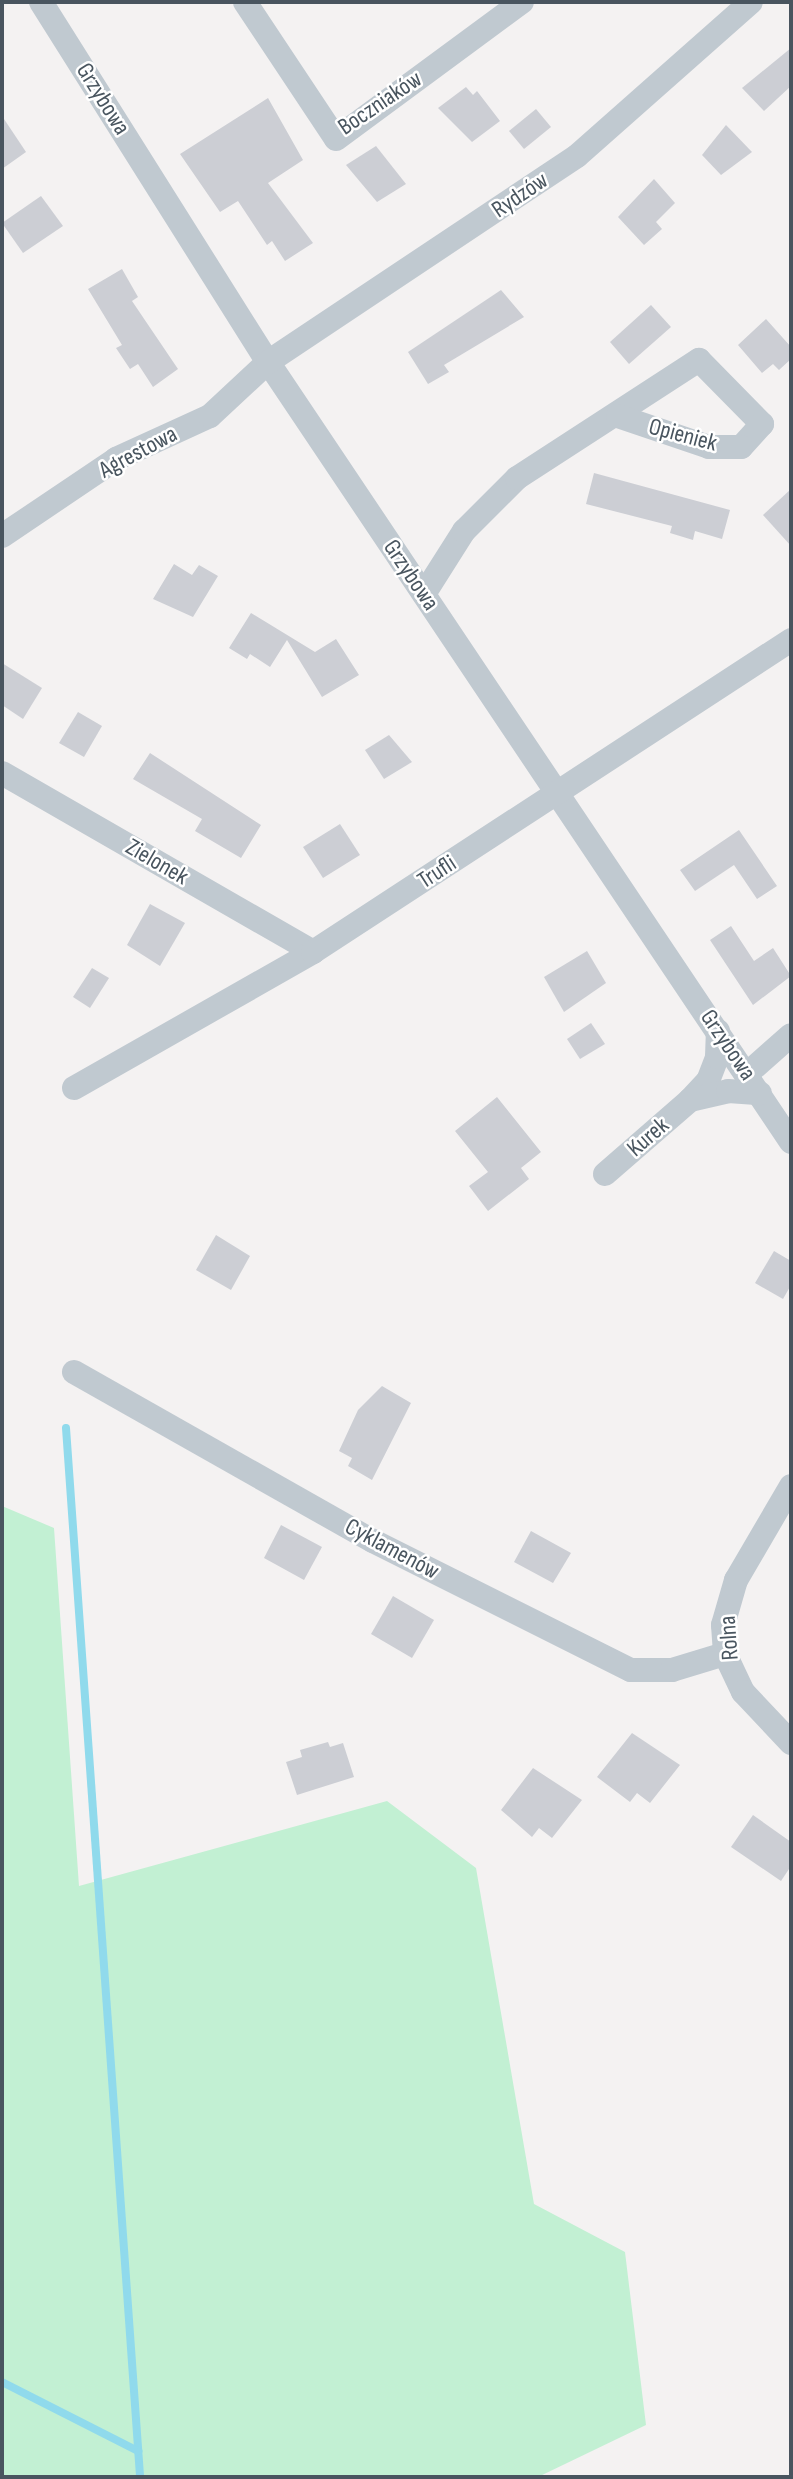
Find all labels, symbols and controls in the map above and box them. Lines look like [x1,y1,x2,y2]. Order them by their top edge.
street label: Grzybowa [70,58,136,140]
street label: Boczniaków [333,65,427,141]
street label: Rydzów [486,166,554,224]
street label: Opieniek [646,412,720,458]
street label: Agrestowa [94,419,182,485]
street label: Grzybowa [377,534,445,616]
street label: Zielonek [121,833,193,891]
street label: Trufli [412,849,462,895]
street label: Grzybowa [694,1004,762,1086]
street label: Kurek [621,1111,675,1163]
street label: Cyklamenów [340,1512,444,1586]
street label: Rolna [713,1615,745,1661]

